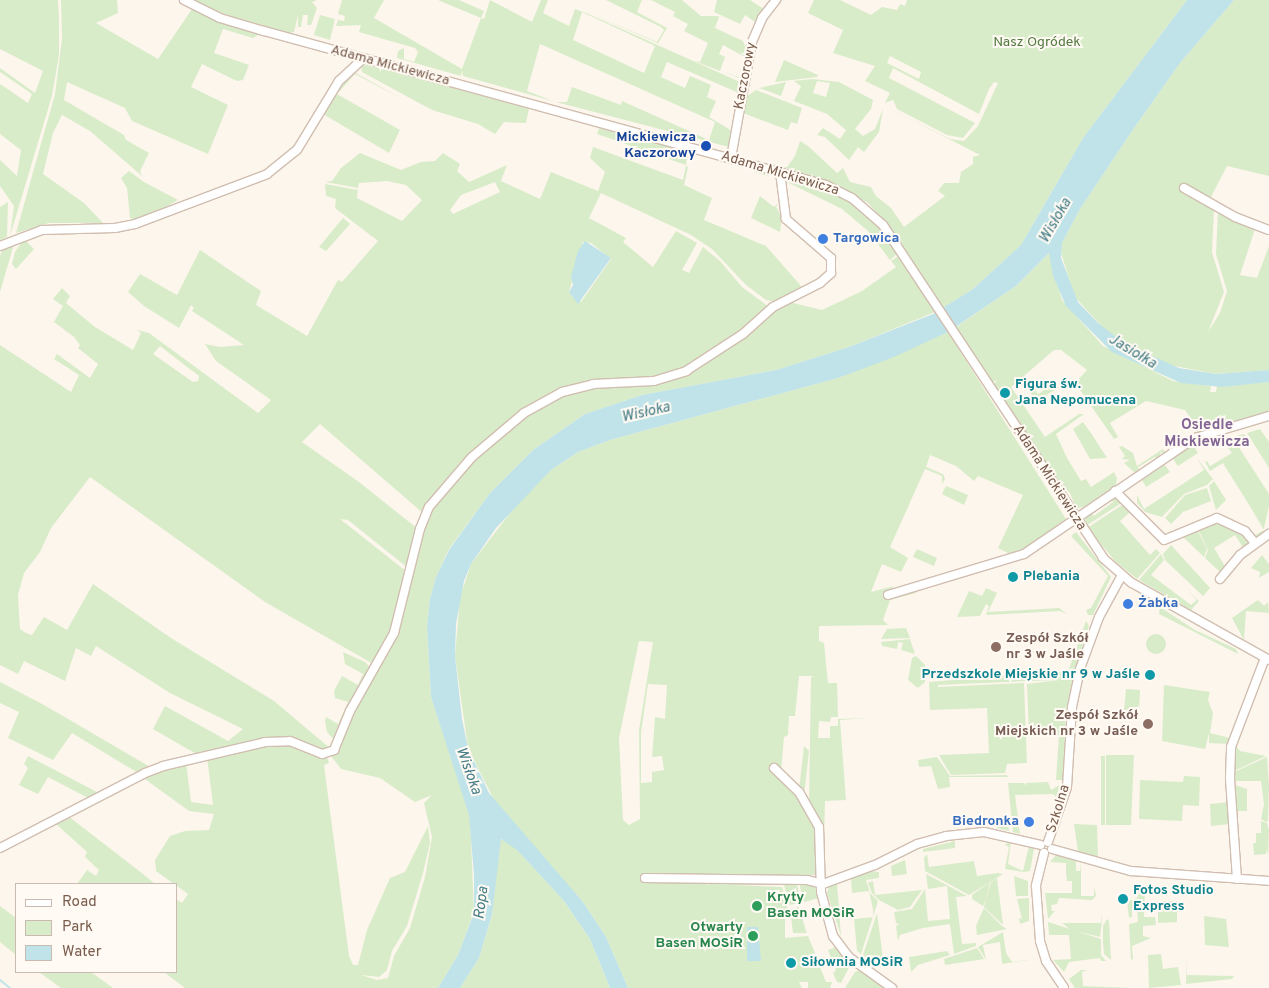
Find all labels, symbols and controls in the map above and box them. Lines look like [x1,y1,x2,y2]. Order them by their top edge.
park label: Nasz Ogródek [993,35,1081,51]
street label: Kaczorowy [731,41,761,111]
street label: Adama Mickiewicza [329,42,451,90]
place label: Mickiewicza Kaczorowy [616,130,696,162]
marker: Mickiewicza Kaczorowy [700,140,712,152]
street label: Adama Mickiewicza [719,148,841,200]
water label: Wisłoka [1036,195,1076,247]
place label: Targowica [833,231,899,247]
marker: Targowica [817,233,829,245]
water label: Jasiołka [1105,331,1159,373]
place label: Figura św. Jana Nepomucena [1015,377,1136,410]
marker: Figura św. Jana Nepomucena [999,387,1011,399]
water label: Wisłoka [620,399,672,427]
district label: Osiedle Mickiewicza [1164,416,1250,451]
street label: Adama Mickiewicza [1009,422,1089,534]
place label: Plebania [1023,569,1080,585]
marker: Plebania [1007,571,1019,583]
place label: Żabka [1138,596,1178,612]
marker: Żabka [1122,598,1134,610]
place label: Zespół Szkół nr 3 w Jaśle [1006,631,1089,664]
marker: Zespół Szkół nr 3 w Jaśle [990,641,1002,653]
place label: Przedszkole Miejskie nr 9 w Jaśle [921,667,1140,683]
marker: Przedszkole Miejskie nr 9 w Jaśle [1144,669,1156,681]
place label: Zespół Szkół Miejskich nr 3 w Jaśle [995,708,1138,740]
marker: Zespół Szkół Miejskich nr 3 w Jaśle [1142,718,1154,730]
water label: Wisłoka [451,745,485,797]
street label: Szkolna [1044,783,1074,835]
place label: Biedronka [952,814,1019,830]
marker: Biedronka [1023,816,1035,828]
legend [15,883,178,973]
place label: Fotos Studio Express [1133,883,1214,916]
water label: Ropa [471,886,493,920]
place label: Kryty Basen MOSiR [767,890,855,922]
text: Road [62,893,97,912]
marker: Fotos Studio Express [1117,893,1129,905]
marker: Kryty Basen MOSiR [751,900,763,912]
text: Park [62,918,93,937]
place label: Otwarty Basen MOSiR [655,920,743,952]
marker: Otwarty Basen MOSiR [747,930,759,942]
text: Water [62,943,101,962]
place label: Siłownia MOSiR [801,955,903,971]
marker: Siłownia MOSiR [785,957,797,969]

